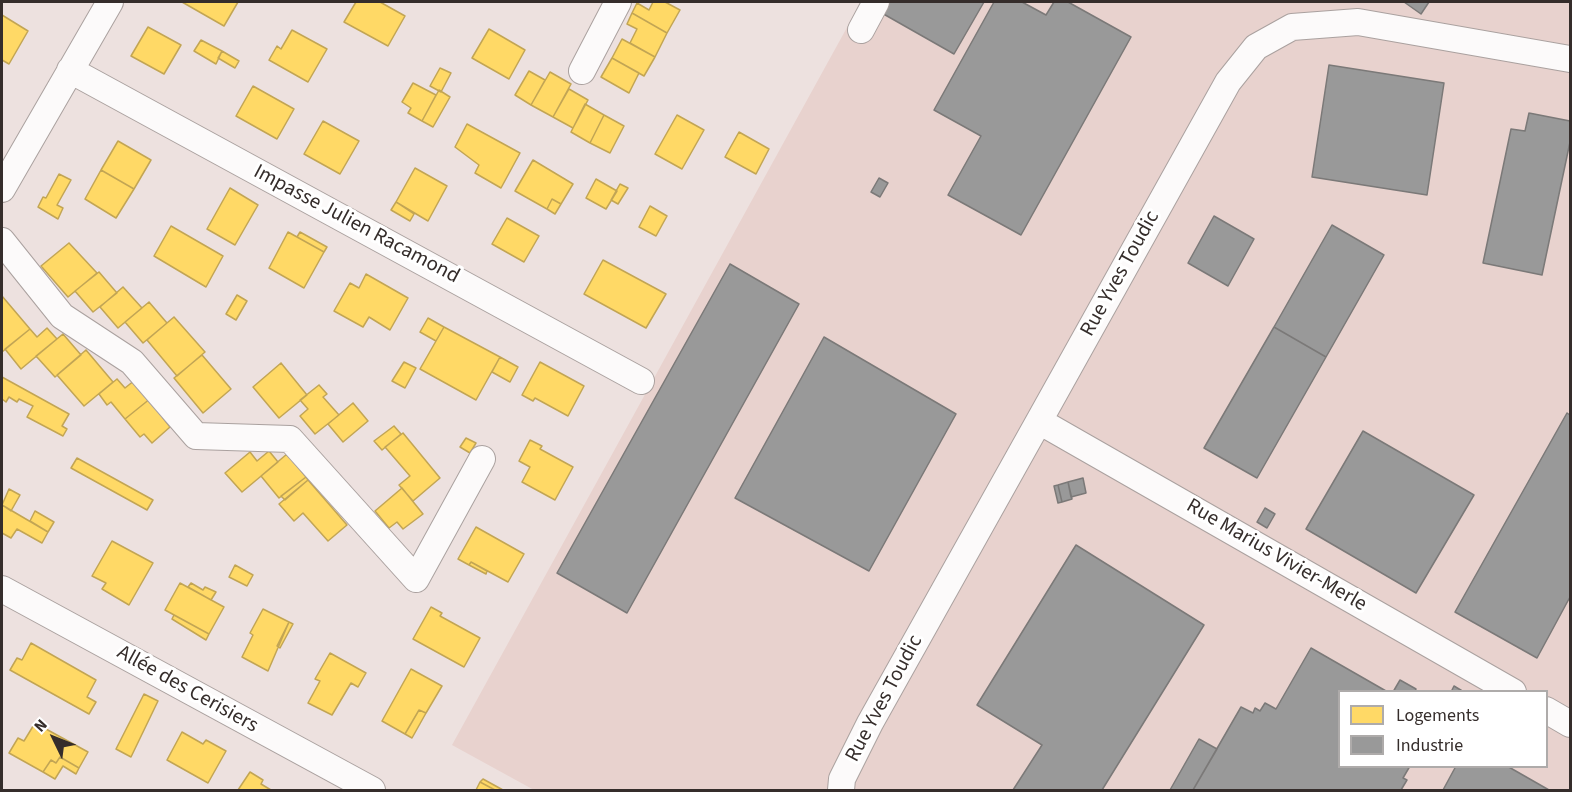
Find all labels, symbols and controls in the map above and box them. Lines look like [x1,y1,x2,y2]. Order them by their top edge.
street label: Impasse Julien Racamond [249,160,463,290]
street label: Rue Yves Toudic [1076,207,1166,341]
street label: Rue Marius Vivier-Merle [1181,494,1371,618]
street label: Rue Yves Toudic [841,631,929,767]
street label: Allée des Cerisiers [112,641,262,739]
legend [1338,690,1548,768]
text: Logements [1396,703,1479,728]
north arrow [24,708,84,768]
text: N [29,714,53,737]
text: Industrie [1396,733,1463,758]

